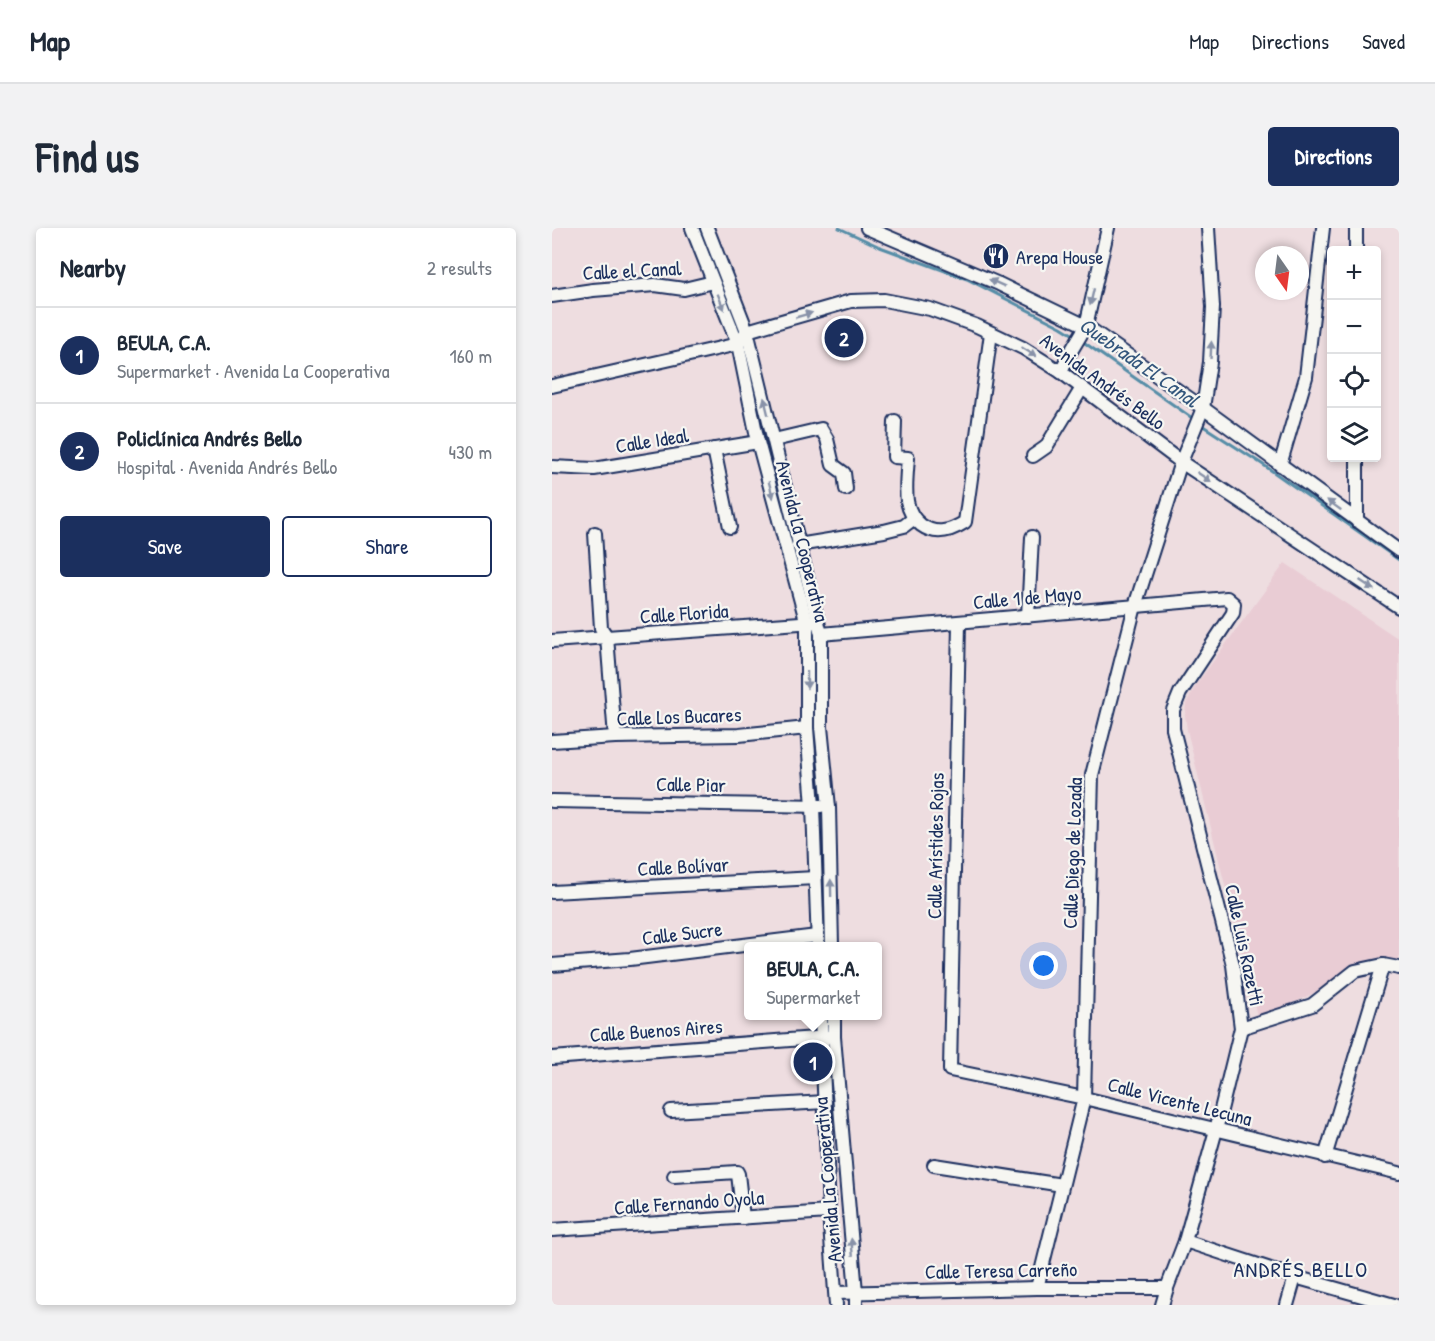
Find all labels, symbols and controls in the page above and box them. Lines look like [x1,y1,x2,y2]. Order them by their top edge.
text: Map [30,22,70,60]
text: Map [1189,27,1219,56]
text: Directions [1252,27,1329,56]
text: Saved [1362,27,1405,56]
button: Directions [1268,127,1399,186]
text: Find us [36,128,139,185]
restaurant icon: Arepa House [981,241,1011,271]
place label: Arepa House [1016,243,1104,270]
north arrow [1255,246,1309,300]
map controls [1327,246,1381,462]
button: + [1327,246,1381,300]
text: Nearby [60,250,126,285]
text: 2 results [427,254,492,281]
street label: Calle el Canal [582,254,683,286]
one-way arrow [987,278,1005,288]
one-way arrow [1087,288,1096,307]
one-way arrow [717,293,726,311]
button: − [1327,300,1381,354]
one-way arrow [794,309,813,319]
water label: Quebrada El Canal [1074,310,1206,415]
pin: 2 [824,316,864,360]
street label: Avenida Andrés Bello [1035,326,1171,436]
text: BEULA, C.A. [117,327,211,357]
one-way arrow [1206,341,1215,360]
text: 1 [76,342,83,369]
text: 160 m [450,342,492,369]
one-way arrow [1021,347,1038,357]
button: locate [1327,354,1381,408]
text: Supermarket · Avenida La Cooperativa [117,357,390,384]
one-way arrow [760,397,770,415]
button: layers [1327,408,1381,462]
street label: Calle Ideal [614,421,691,459]
text: Policlínica Andrés Bello [117,423,302,453]
text: 2 [75,438,84,465]
text: 430 m [448,438,492,465]
text: Hospital · Avenida Andrés Bello [117,453,337,480]
street label: Avenida La Cooperativa [770,457,836,625]
one-way arrow [1196,472,1213,483]
one-way arrow [767,481,776,499]
one-way arrow [1327,499,1343,511]
button: Save [60,516,270,577]
button: Share [282,516,492,577]
street label: Calle 1 de Mayo [972,579,1082,615]
one-way arrow [1358,580,1375,591]
street label: Calle Florida [639,596,729,630]
one-way arrow [802,671,812,690]
street label: Calle Los Bucares [616,700,742,732]
street label: Calle Piar [656,770,726,798]
street label: Calle Arístides Rojas [920,772,950,919]
street label: Calle Diego de Lozada [1056,777,1088,929]
street label: Calle Bolívar [637,850,730,882]
one-way arrow [826,879,836,898]
street label: Calle Luis Razetti [1219,882,1271,1008]
street label: Calle Sucre [640,915,724,951]
popup [744,942,882,1020]
your location [1029,951,1058,980]
text: BEULA, C.A. [766,953,860,983]
text: Supermarket [766,983,860,1010]
street label: Calle Buenos Aires [589,1012,724,1048]
pin: 1 [794,1040,832,1084]
street label: Calle Vicente Lecuna [1105,1070,1255,1132]
street label: Avenida La Cooperativa [806,1096,848,1264]
street label: Calle Fernando Oyola [613,1183,765,1221]
one-way arrow [847,1237,857,1256]
district label: ANDRÉS BELLO [1233,1254,1369,1284]
street label: Calle Teresa Carreño [925,1255,1077,1285]

